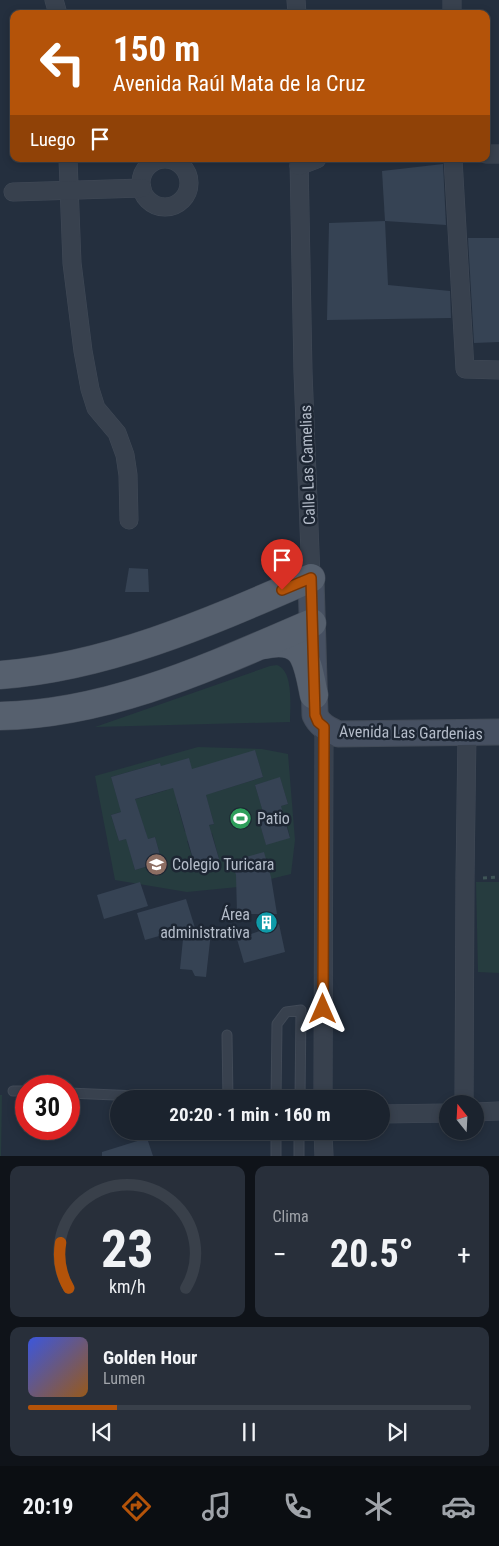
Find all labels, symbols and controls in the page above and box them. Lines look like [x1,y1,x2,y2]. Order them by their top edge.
text: 150 m [113,29,200,70]
icon: left [30,30,95,95]
text: Avenida Raúl Mata de la Cruz [113,71,366,96]
icon: arrive [86,125,114,153]
text: Luego [30,128,76,151]
street label: Calle Las Camelias [296,405,319,525]
pin [261,539,303,590]
icon: arrive [268,546,296,574]
street label: Avenida Las Gardenias [339,722,483,743]
sports icon: Patio [229,806,253,830]
place label: Patio [257,809,290,828]
school or university icon: Colegio Turicara [144,852,168,876]
place label: Colegio Turicara [172,855,274,874]
place label: Área administrativa [160,905,250,942]
building icon: Área administrativa [254,911,278,935]
position arrow [296,982,348,1034]
speed limit sign: 30 [15,1075,80,1140]
north arrow [439,1095,484,1140]
map controls [439,1095,484,1140]
text: 20:20 · 1 min · 160 m [169,1103,331,1126]
text: Clima [273,1207,309,1226]
text: 23 [101,1219,154,1280]
text: 20.5° [330,1232,414,1276]
text: − [273,1238,287,1271]
text: + [457,1238,471,1271]
text: km/h [109,1276,146,1297]
text: Golden Hour [103,1346,197,1369]
text: Lumen [103,1369,145,1388]
icon: previous [88,1418,116,1446]
icon: pause [235,1418,263,1446]
icon: next [383,1418,411,1446]
icon: directions [119,1489,154,1524]
icon: music [199,1489,234,1524]
icon: phone [280,1489,315,1524]
icon: climate [361,1489,396,1524]
icon: car [441,1489,476,1524]
text: 20:19 [23,1494,73,1519]

